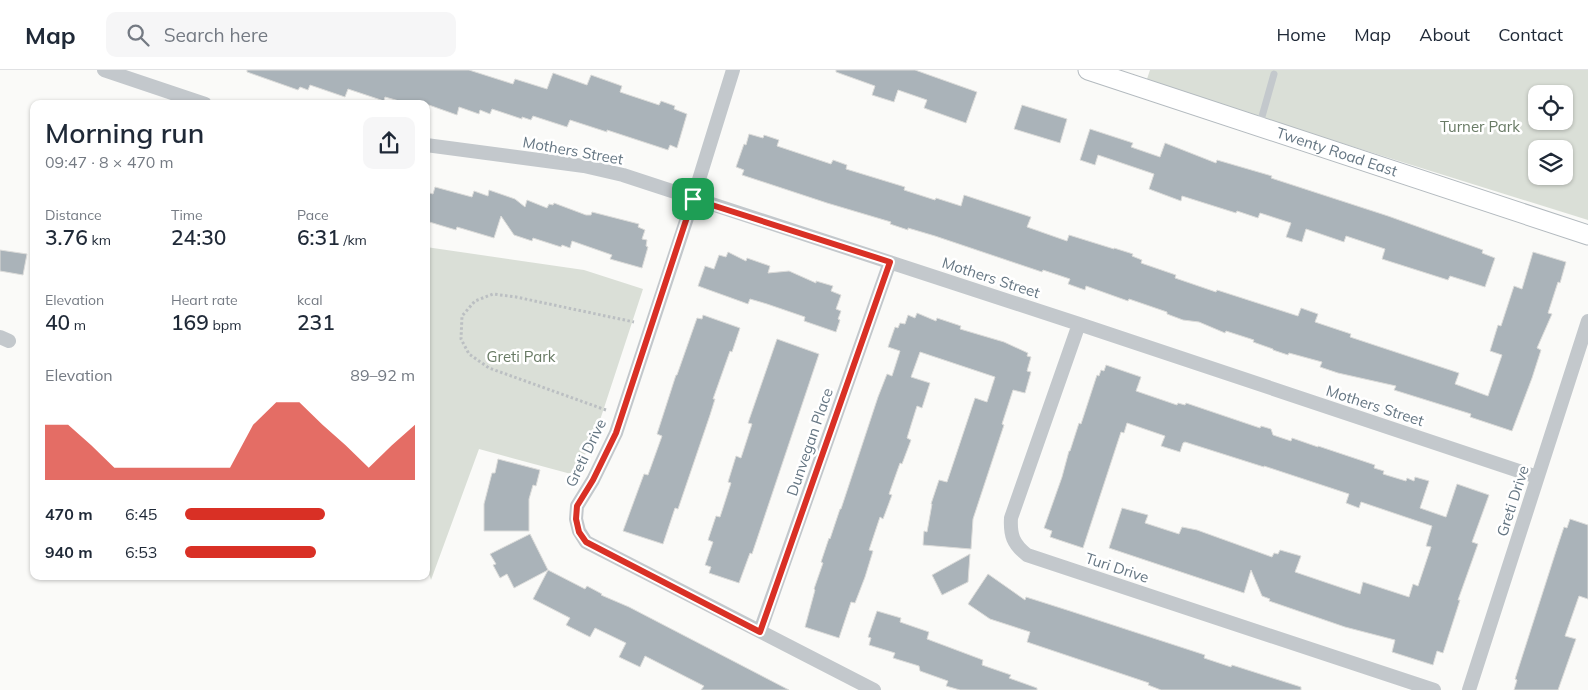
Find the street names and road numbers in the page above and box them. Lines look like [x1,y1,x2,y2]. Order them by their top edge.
street label: Twenty Road East [1274,123,1400,180]
street label: Mothers Street [521,132,625,169]
street label: Mothers Street [940,253,1042,302]
street label: Mothers Street [1324,381,1426,430]
street label: Dunvegan Place [782,385,837,498]
street label: Greti Drive [561,416,610,490]
street label: Greti Drive [1492,463,1533,539]
street label: Turi Drive [1083,548,1151,587]

